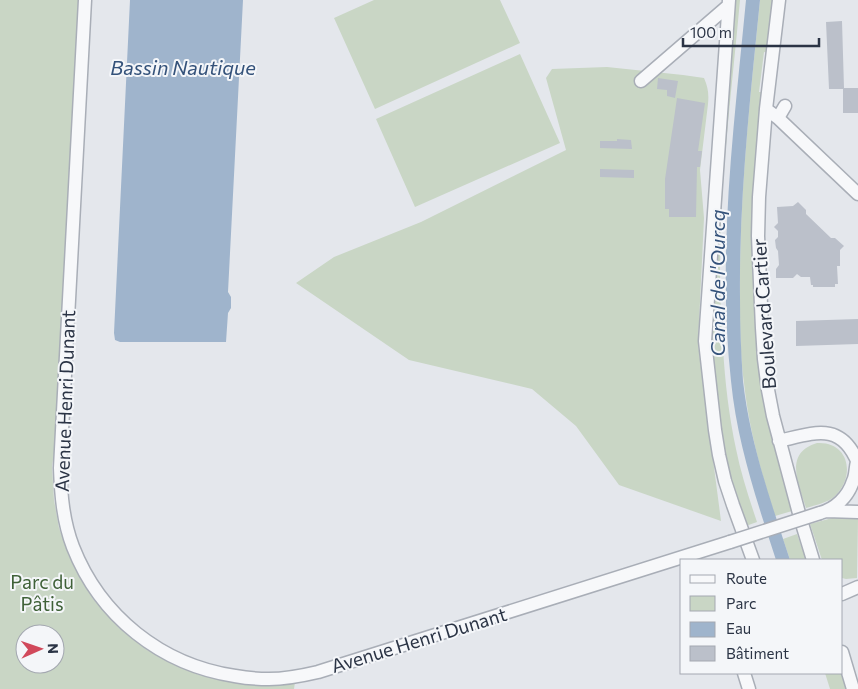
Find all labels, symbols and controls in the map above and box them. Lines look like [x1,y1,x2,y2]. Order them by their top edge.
scale bar [683,15,819,47]
text: 100 m [690,23,732,41]
water label: Bassin Nautique [110,55,256,79]
water label: Canal de l'Ourcq [705,209,729,356]
street label: Boulevard Cartier [747,238,780,390]
street label: Avenue Henri Dunant [50,309,79,493]
legend [680,559,843,674]
text: Route [726,569,767,587]
park label: Parc du Pâtis [10,570,74,615]
text: Parc [726,594,756,612]
street label: Avenue Henri Dunant [328,602,510,677]
text: Eau [726,619,751,637]
north arrow [15,624,65,674]
text: N [45,643,62,654]
text: Bâtiment [726,644,789,662]

